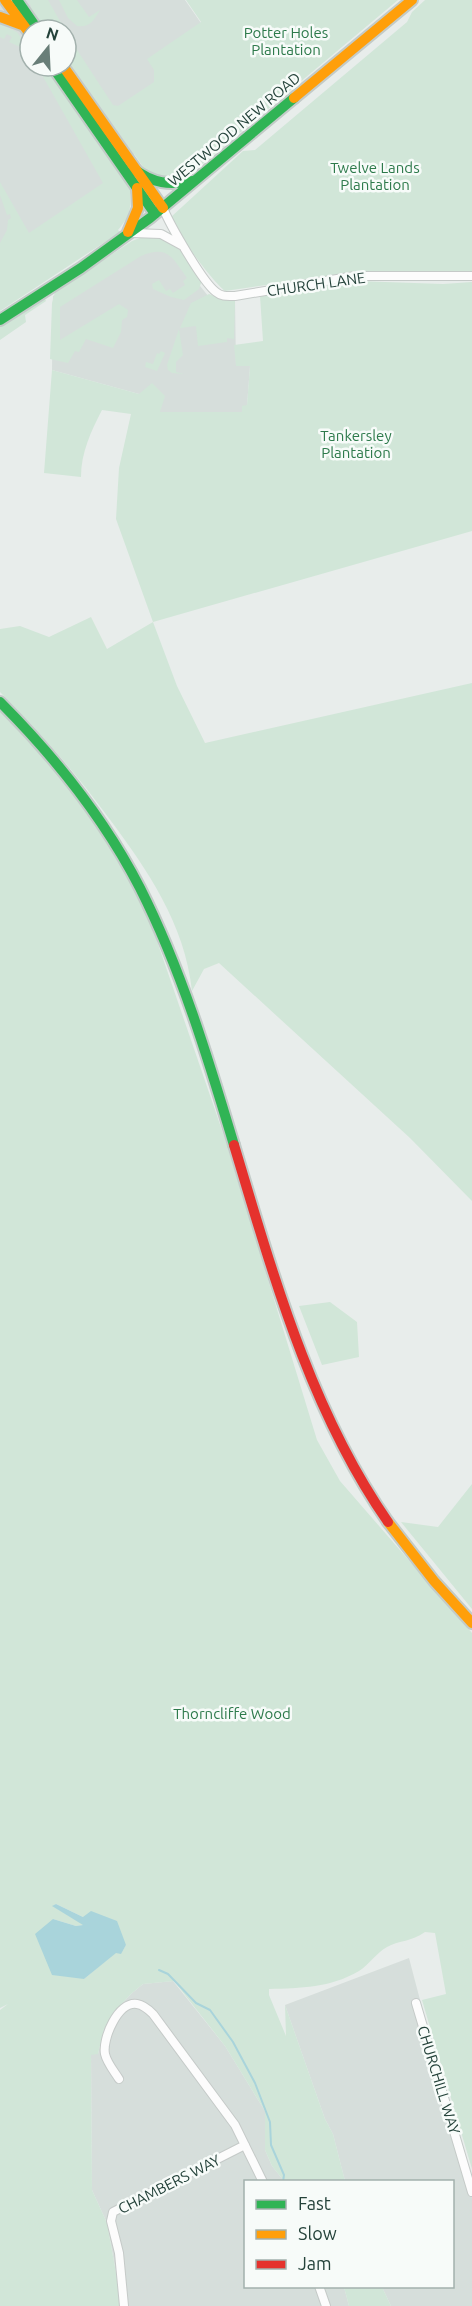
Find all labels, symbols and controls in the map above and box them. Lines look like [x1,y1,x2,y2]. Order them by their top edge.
north arrow [18,18,78,78]
text: N [44,23,61,44]
park label: Potter Holes Plantation [244,24,328,58]
street label: WESTWOOD NEW ROAD [164,69,304,189]
park label: Twelve Lands Plantation [330,159,420,193]
street label: CHURCH LANE [266,269,366,299]
park label: Tankersley Plantation [320,427,392,461]
park label: Thorncliffe Wood [173,1705,291,1722]
street label: CHURCHILL WAY [414,2024,464,2137]
street label: CHAMBERS WAY [115,2151,223,2217]
legend [244,2180,454,2288]
text: Fast [298,2193,331,2213]
text: Slow [298,2223,337,2243]
text: Jam [298,2253,332,2273]

